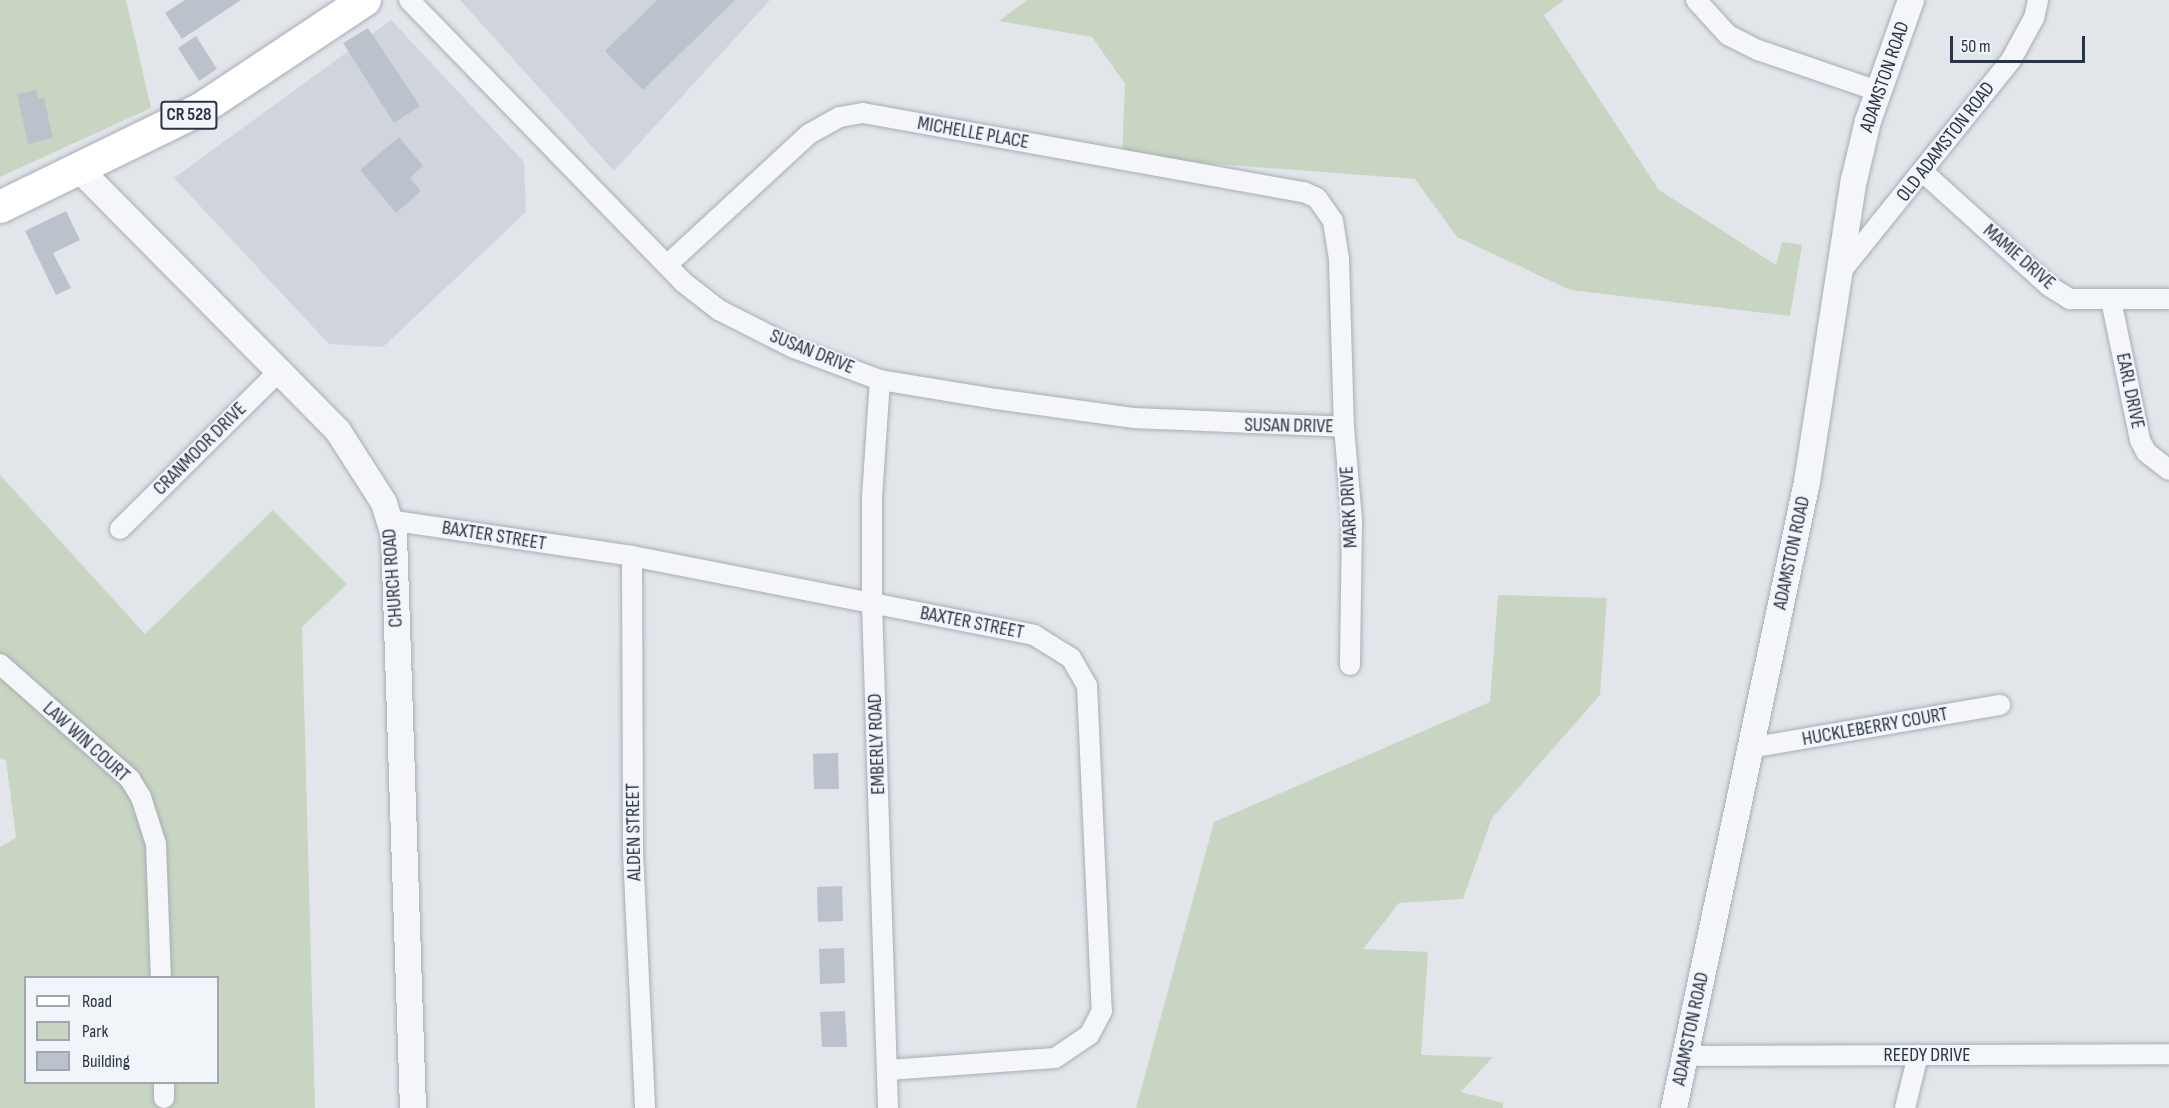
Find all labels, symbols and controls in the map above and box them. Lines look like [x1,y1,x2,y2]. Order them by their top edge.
street label: ADAMSTON ROAD [1855,19,1915,135]
scale bar [1953,24,2088,62]
text: 50 m [1961,36,1991,57]
street label: OLD ADAMSTON ROAD [1892,77,2000,207]
road number: CR 528 [159,100,219,130]
street label: MICHELLE PLACE [915,111,1031,155]
street label: MAMIE DRIVE [1978,219,2060,295]
street label: SUSAN DRIVE [766,324,858,380]
street label: EARL DRIVE [2110,351,2150,431]
street label: CRANMOOR DRIVE [148,397,252,501]
street label: SUSAN DRIVE [1244,413,1334,439]
street label: MARK DRIVE [1335,465,1363,549]
street label: ADAMSTON ROAD [1768,494,1816,612]
street label: BAXTER STREET [440,516,548,556]
street label: CHURCH ROAD [378,528,408,628]
street label: BAXTER STREET [918,601,1026,645]
street label: EMBERLY ROAD [863,693,891,795]
street label: LAW WIN COURT [38,697,134,787]
street label: HUCKLEBERRY COURT [1800,702,1950,752]
street label: ALDEN STREET [621,783,647,881]
street label: ADAMSTON ROAD [1667,970,1715,1088]
legend [24,976,219,1084]
text: Road [82,991,112,1012]
text: Park [82,1021,108,1042]
street label: REEDY DRIVE [1883,1043,1971,1067]
text: Building [82,1051,130,1072]

